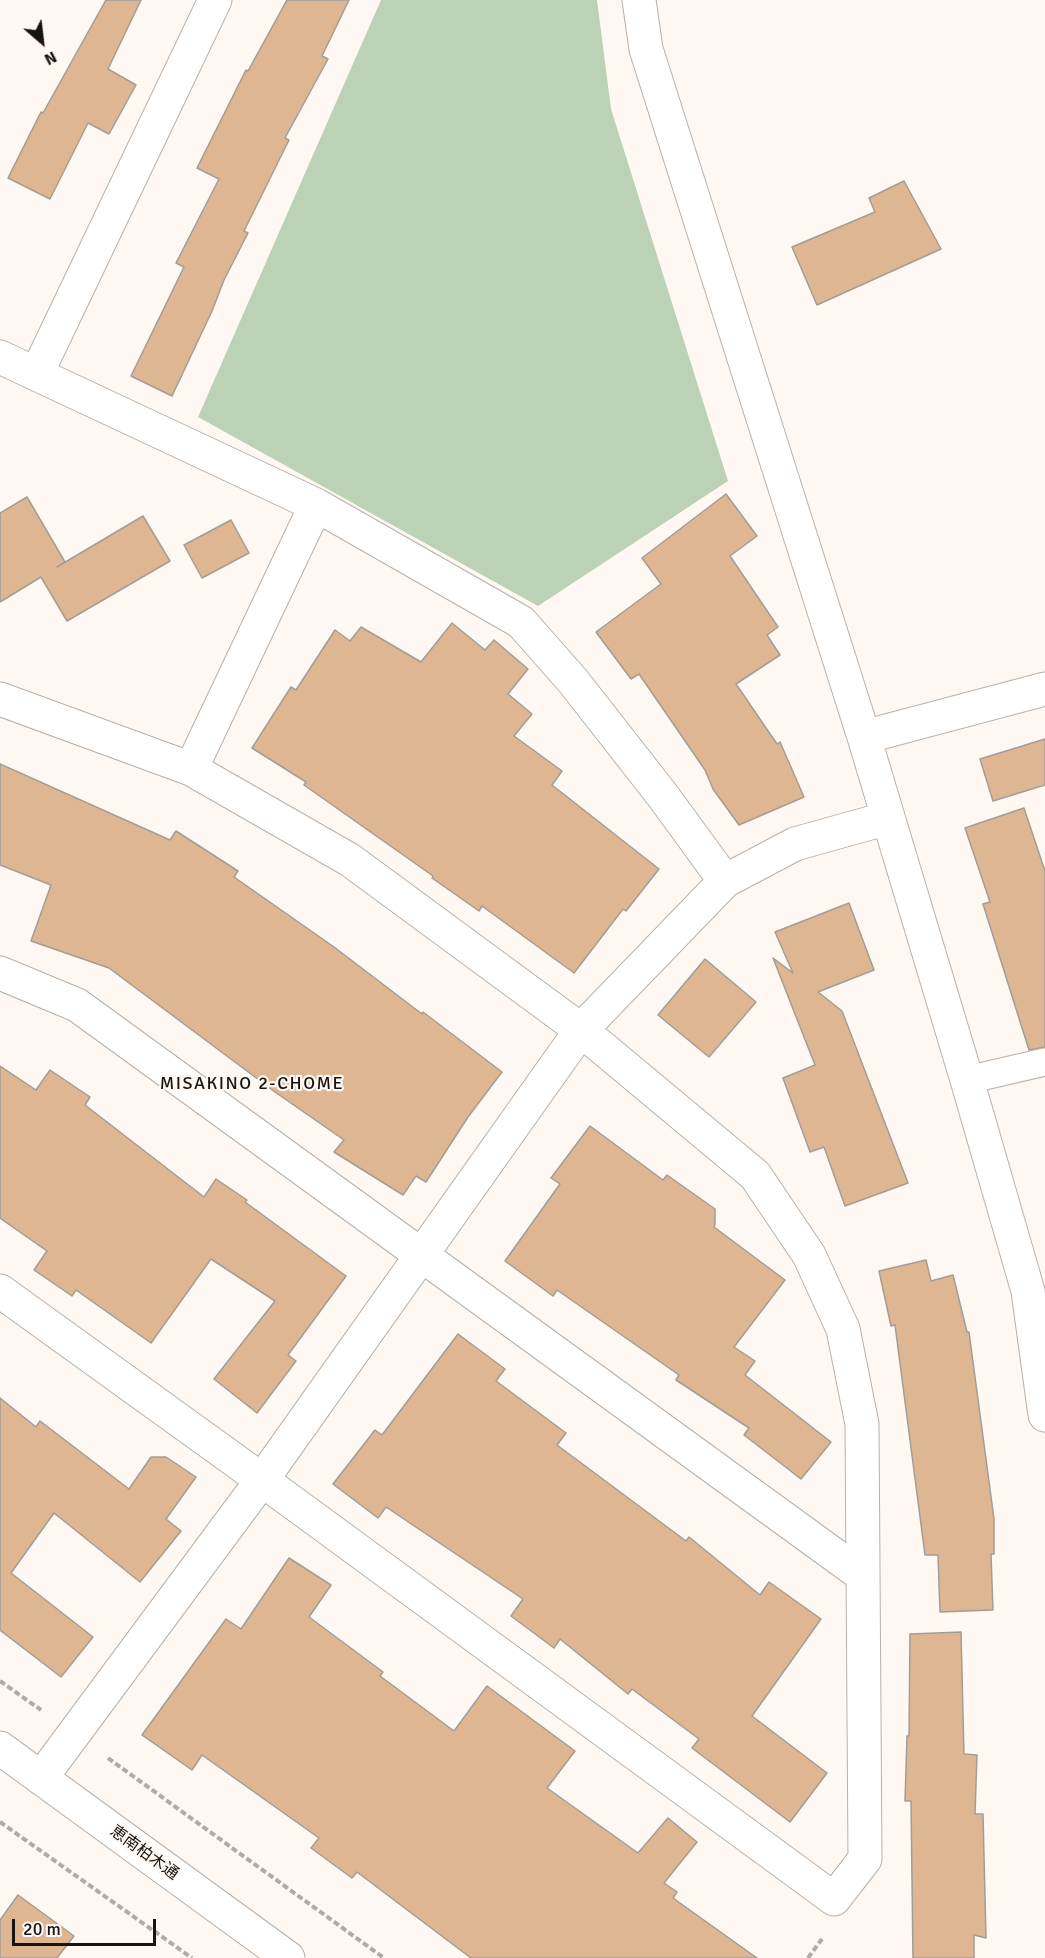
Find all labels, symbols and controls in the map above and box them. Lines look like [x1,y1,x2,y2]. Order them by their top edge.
north arrow [12,12,72,72]
text: N [41,46,60,69]
district label: MISAKINO 2-CHOME [160,1073,344,1095]
street label: 恵南柏木通 [106,1822,182,1884]
scale bar [15,1907,159,1945]
text: 20 m [23,1918,61,1940]

